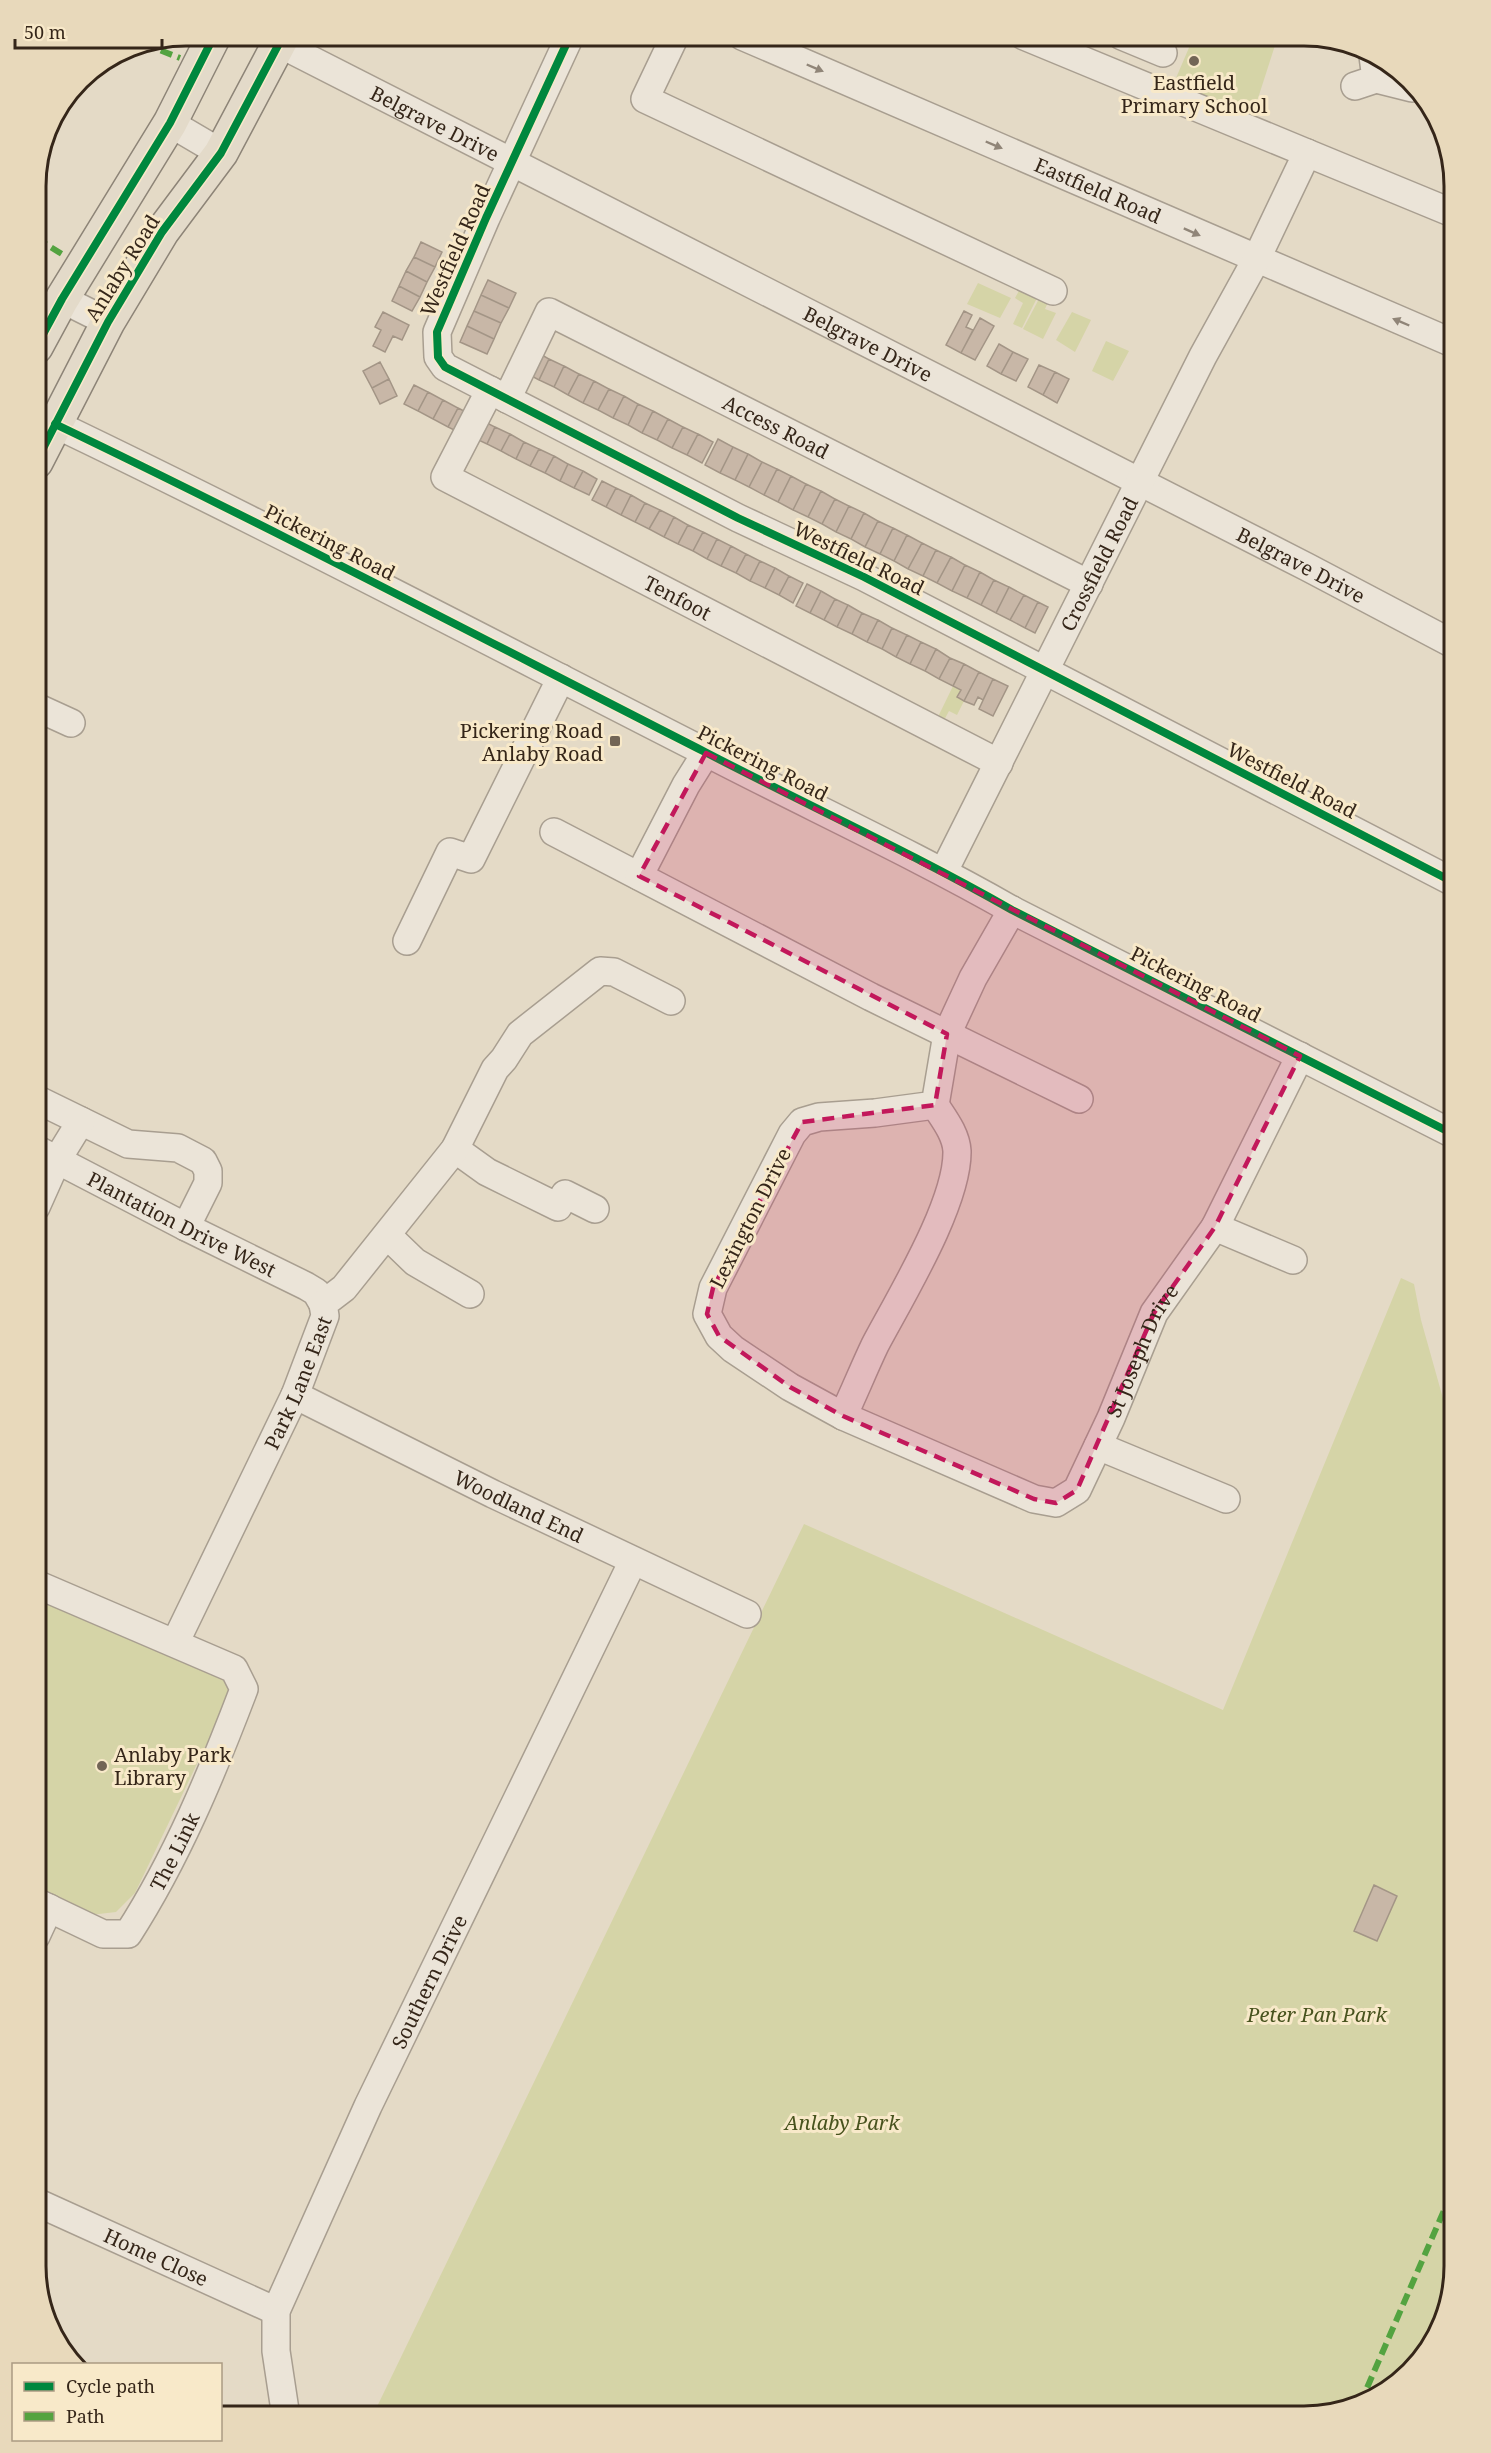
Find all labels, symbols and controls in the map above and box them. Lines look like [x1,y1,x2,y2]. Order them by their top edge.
scale bar [15,12,162,50]
text: 50 m [24,20,66,44]
marker: Eastfield Primary School [1187,54,1201,68]
one-way arrow [807,63,824,72]
place label: Eastfield Primary School [1121,69,1267,119]
street label: Belgrave Drive [366,79,504,167]
one-way arrow [986,140,1003,149]
street label: Eastfield Road [1031,151,1166,229]
street label: Westfield Road [414,179,496,321]
street label: Anlaby Road [78,210,166,326]
one-way arrow [1183,228,1201,237]
street label: Belgrave Drive [799,299,937,388]
one-way arrow [1392,317,1410,326]
street label: Access Road [719,388,834,464]
street label: Crossfield Road [1053,492,1144,635]
street label: Pickering Road [260,497,400,587]
street label: Westfield Road [789,515,929,601]
street label: Belgrave Drive [1232,520,1370,609]
street label: Tenfoot [639,569,716,626]
place label: Pickering Road Anlaby Road [460,717,603,767]
street label: Pickering Road [693,718,833,808]
marker: Pickering Road Anlaby Road [608,734,622,748]
street label: Westfield Road [1222,736,1362,824]
street label: Pickering Road [1126,939,1266,1029]
street label: Lexington Drive [703,1143,797,1293]
street label: Plantation Drive West [83,1165,281,1283]
street label: St Joseph Drive [1099,1278,1184,1421]
street label: Park Lane East [257,1312,337,1454]
street label: Woodland End [450,1463,588,1548]
place label: Anlaby Park Library [114,1741,232,1791]
marker: Anlaby Park Library [95,1759,109,1773]
street label: The Link [143,1808,205,1895]
street label: Southern Drive [385,1910,473,2053]
park label: Peter Pan Park [1246,2001,1388,2028]
park label: Anlaby Park [782,2109,900,2136]
street label: Home Close [100,2221,213,2292]
legend [12,2363,222,2441]
text: Cycle path [66,2374,155,2398]
text: Path [66,2404,105,2428]

